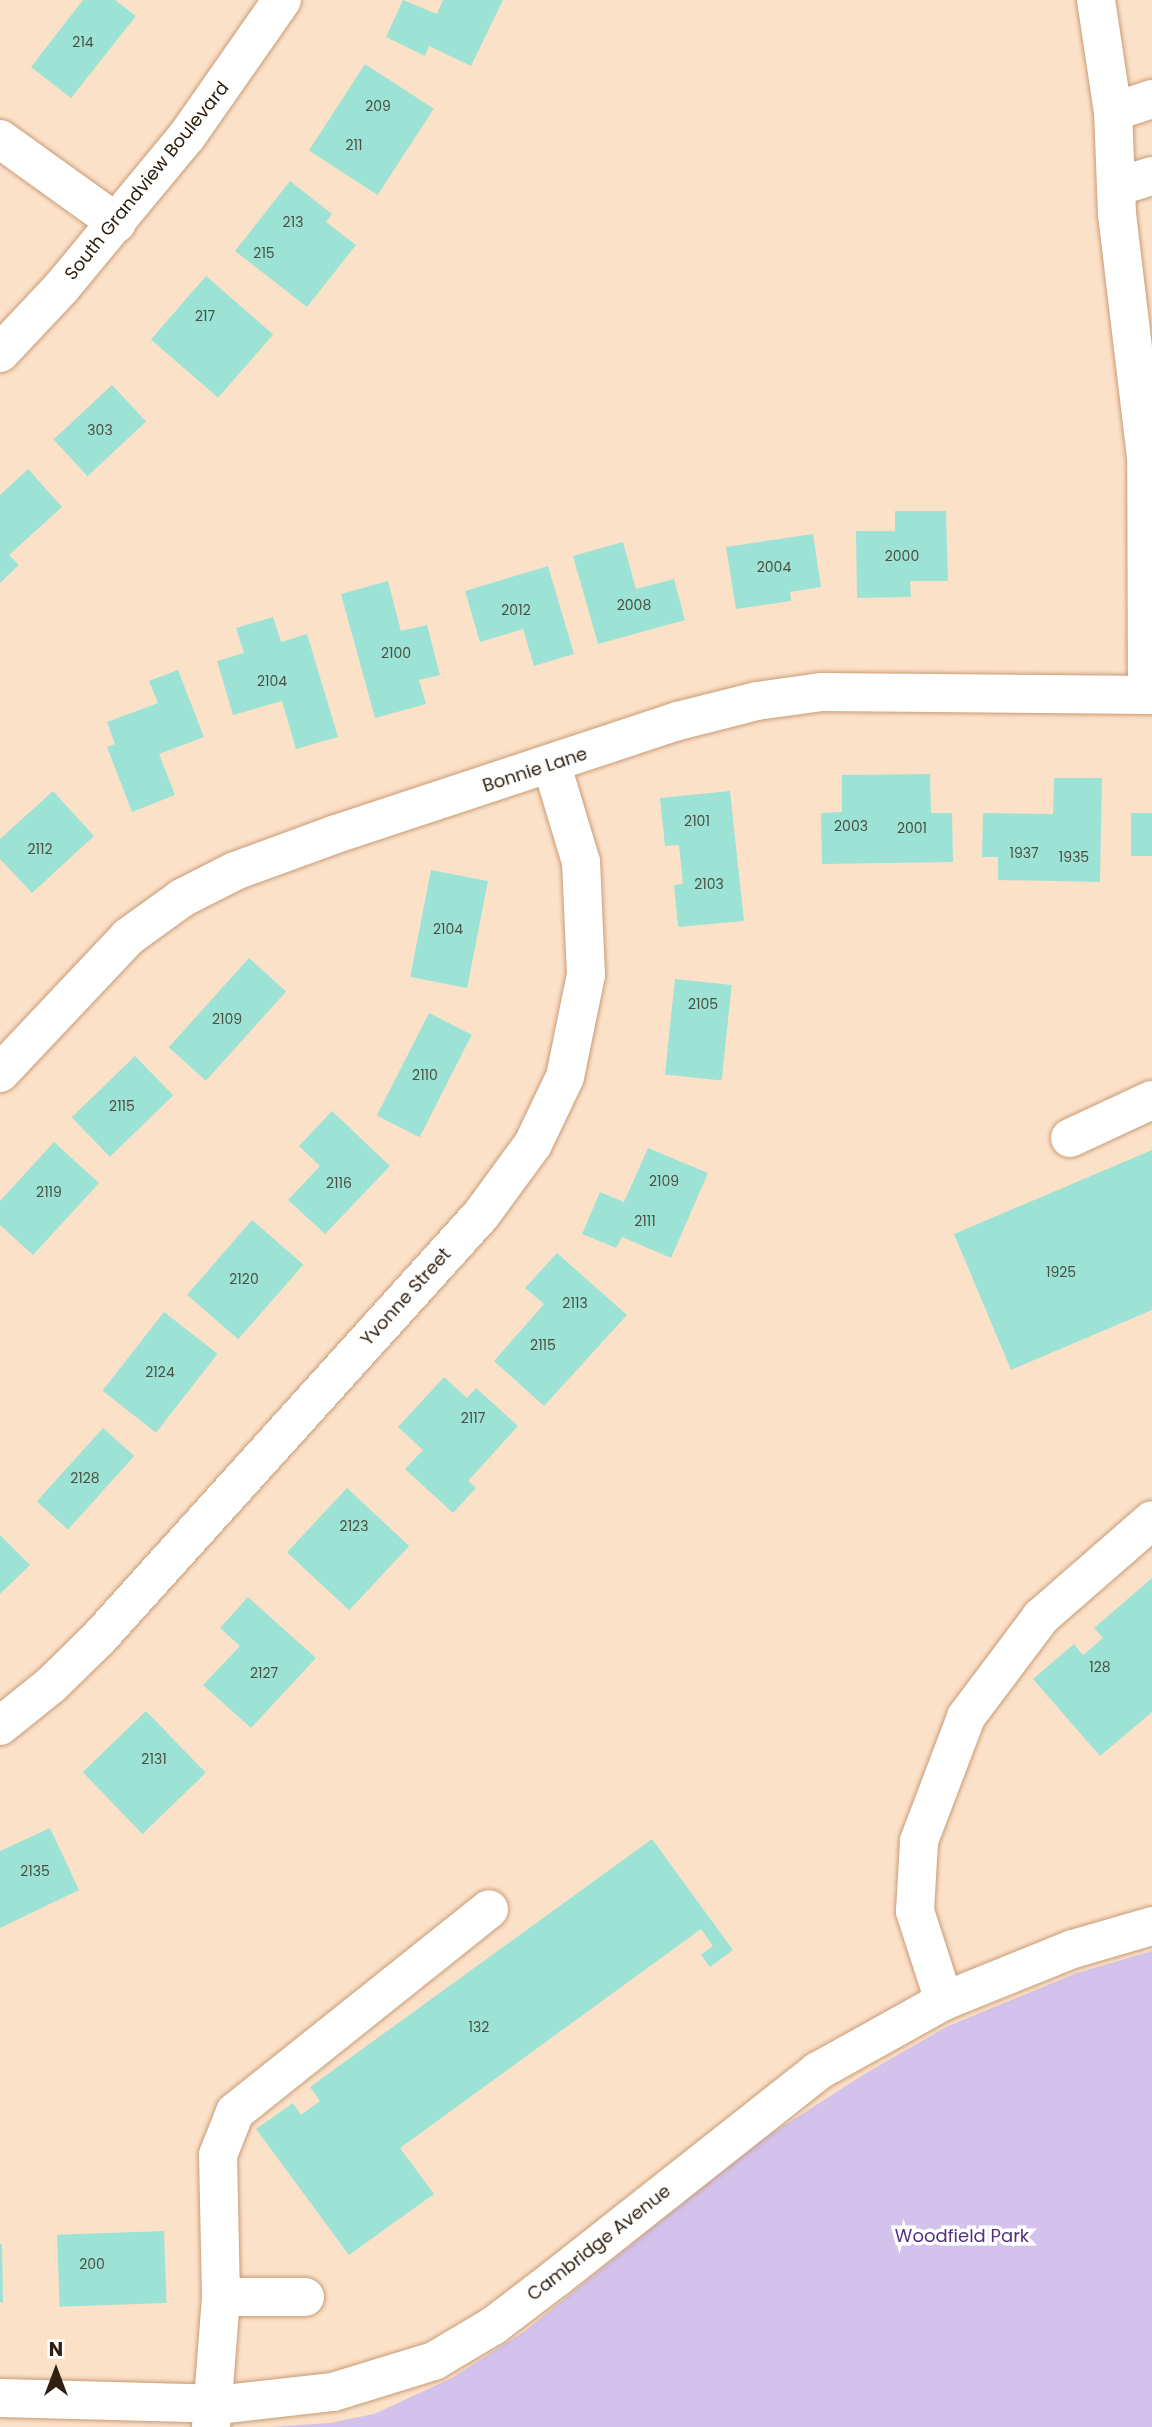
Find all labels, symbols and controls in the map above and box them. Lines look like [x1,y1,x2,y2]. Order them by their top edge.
house number: 214 [72,34,94,50]
street label: South Grandview Boulevard [60,77,234,285]
house number: 209 [365,98,391,114]
house number: 211 [345,137,363,153]
house number: 213 [283,214,303,230]
house number: 215 [253,245,275,261]
house number: 217 [195,308,215,324]
house number: 303 [87,422,113,438]
house number: 2000 [885,548,919,564]
house number: 2004 [757,559,791,575]
house number: 2008 [617,597,651,613]
house number: 2012 [501,602,531,618]
house number: 2100 [381,645,411,661]
house number: 2104 [257,673,287,689]
street label: Bonnie Lane [480,743,590,797]
house number: 2101 [684,813,710,829]
house number: 2003 [834,818,868,834]
house number: 2001 [897,820,927,836]
house number: 2112 [27,841,53,857]
house number: 1937 [1009,845,1039,861]
house number: 1935 [1059,849,1089,865]
house number: 2103 [694,876,724,892]
house number: 2104 [433,921,463,937]
house number: 2105 [688,996,718,1012]
house number: 2109 [212,1011,242,1027]
house number: 2110 [412,1067,438,1083]
house number: 2115 [109,1098,135,1114]
house number: 2109 [649,1173,679,1189]
house number: 2116 [326,1175,352,1191]
house number: 2119 [36,1184,62,1200]
house number: 2111 [634,1213,656,1229]
street label: Yvonne Street [357,1244,455,1350]
house number: 1925 [1046,1264,1076,1280]
house number: 2120 [229,1271,259,1287]
house number: 2113 [562,1295,588,1311]
house number: 2115 [530,1337,556,1353]
house number: 2124 [145,1364,175,1380]
house number: 2117 [461,1410,485,1426]
house number: 2128 [70,1470,100,1486]
house number: 2123 [340,1518,368,1534]
house number: 128 [1089,1659,1111,1675]
house number: 2127 [250,1665,278,1681]
house number: 2131 [141,1751,167,1767]
house number: 2135 [20,1863,50,1879]
house number: 132 [469,2019,489,2035]
street label: Cambridge Avenue [523,2180,675,2306]
park label: Woodfield Park [895,2225,1029,2247]
house number: 200 [79,2256,105,2272]
north arrow [21,2336,91,2406]
text: N [49,2336,63,2363]

